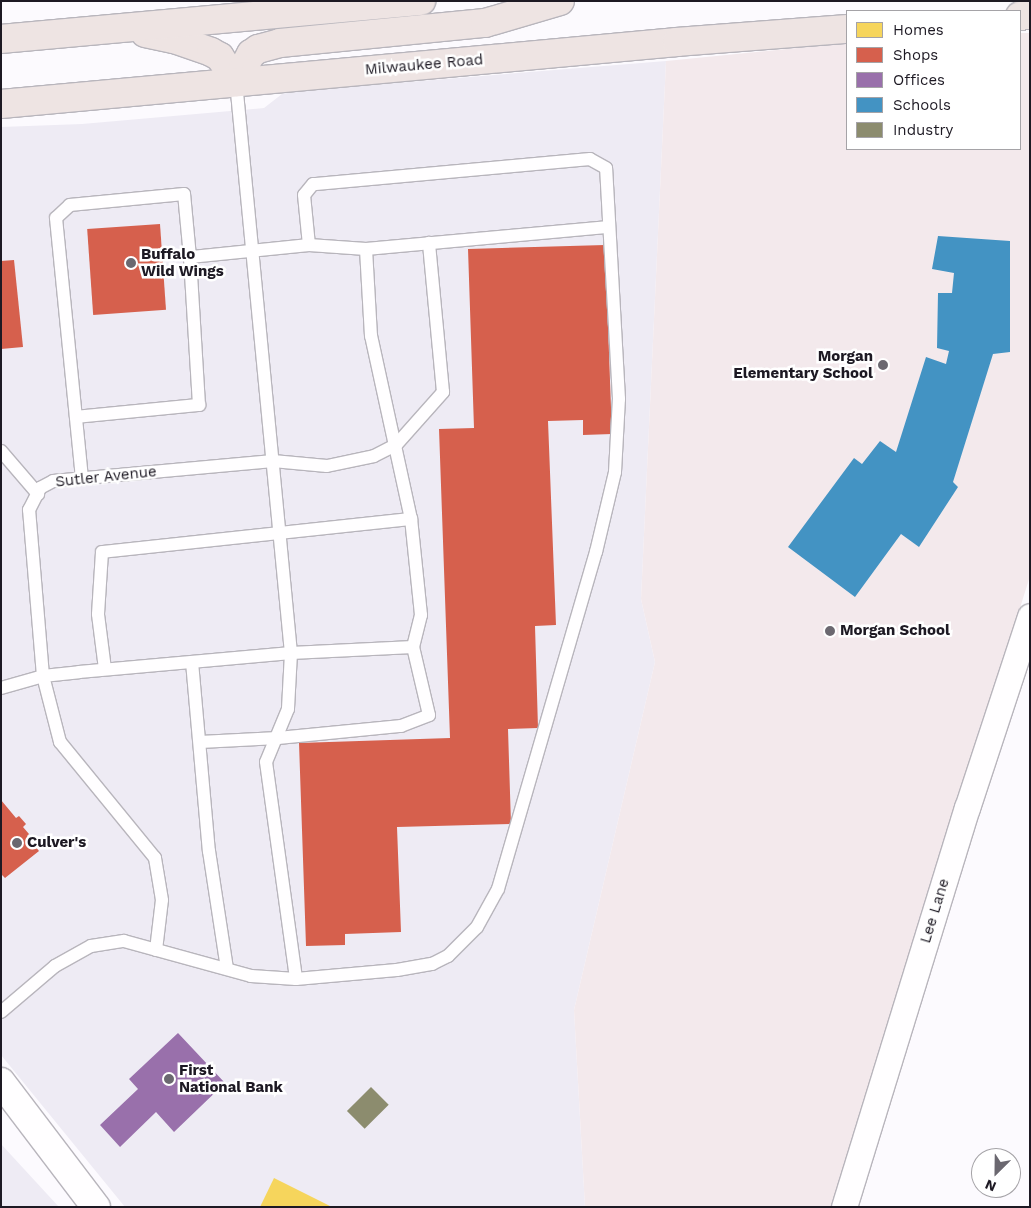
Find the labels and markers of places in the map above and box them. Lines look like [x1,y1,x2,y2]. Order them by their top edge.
place label: Buffalo Wild Wings [141,245,224,280]
marker: Buffalo Wild Wings [125,257,137,269]
place label: Morgan Elementary School [733,347,873,382]
marker: Morgan Elementary School [877,359,889,371]
place label: Morgan School [840,622,950,640]
marker: Morgan School [824,625,836,637]
place label: Culver's [27,834,86,852]
marker: Culver's [11,837,23,849]
place label: First National Bank [179,1061,283,1096]
marker: First National Bank [163,1073,175,1085]

